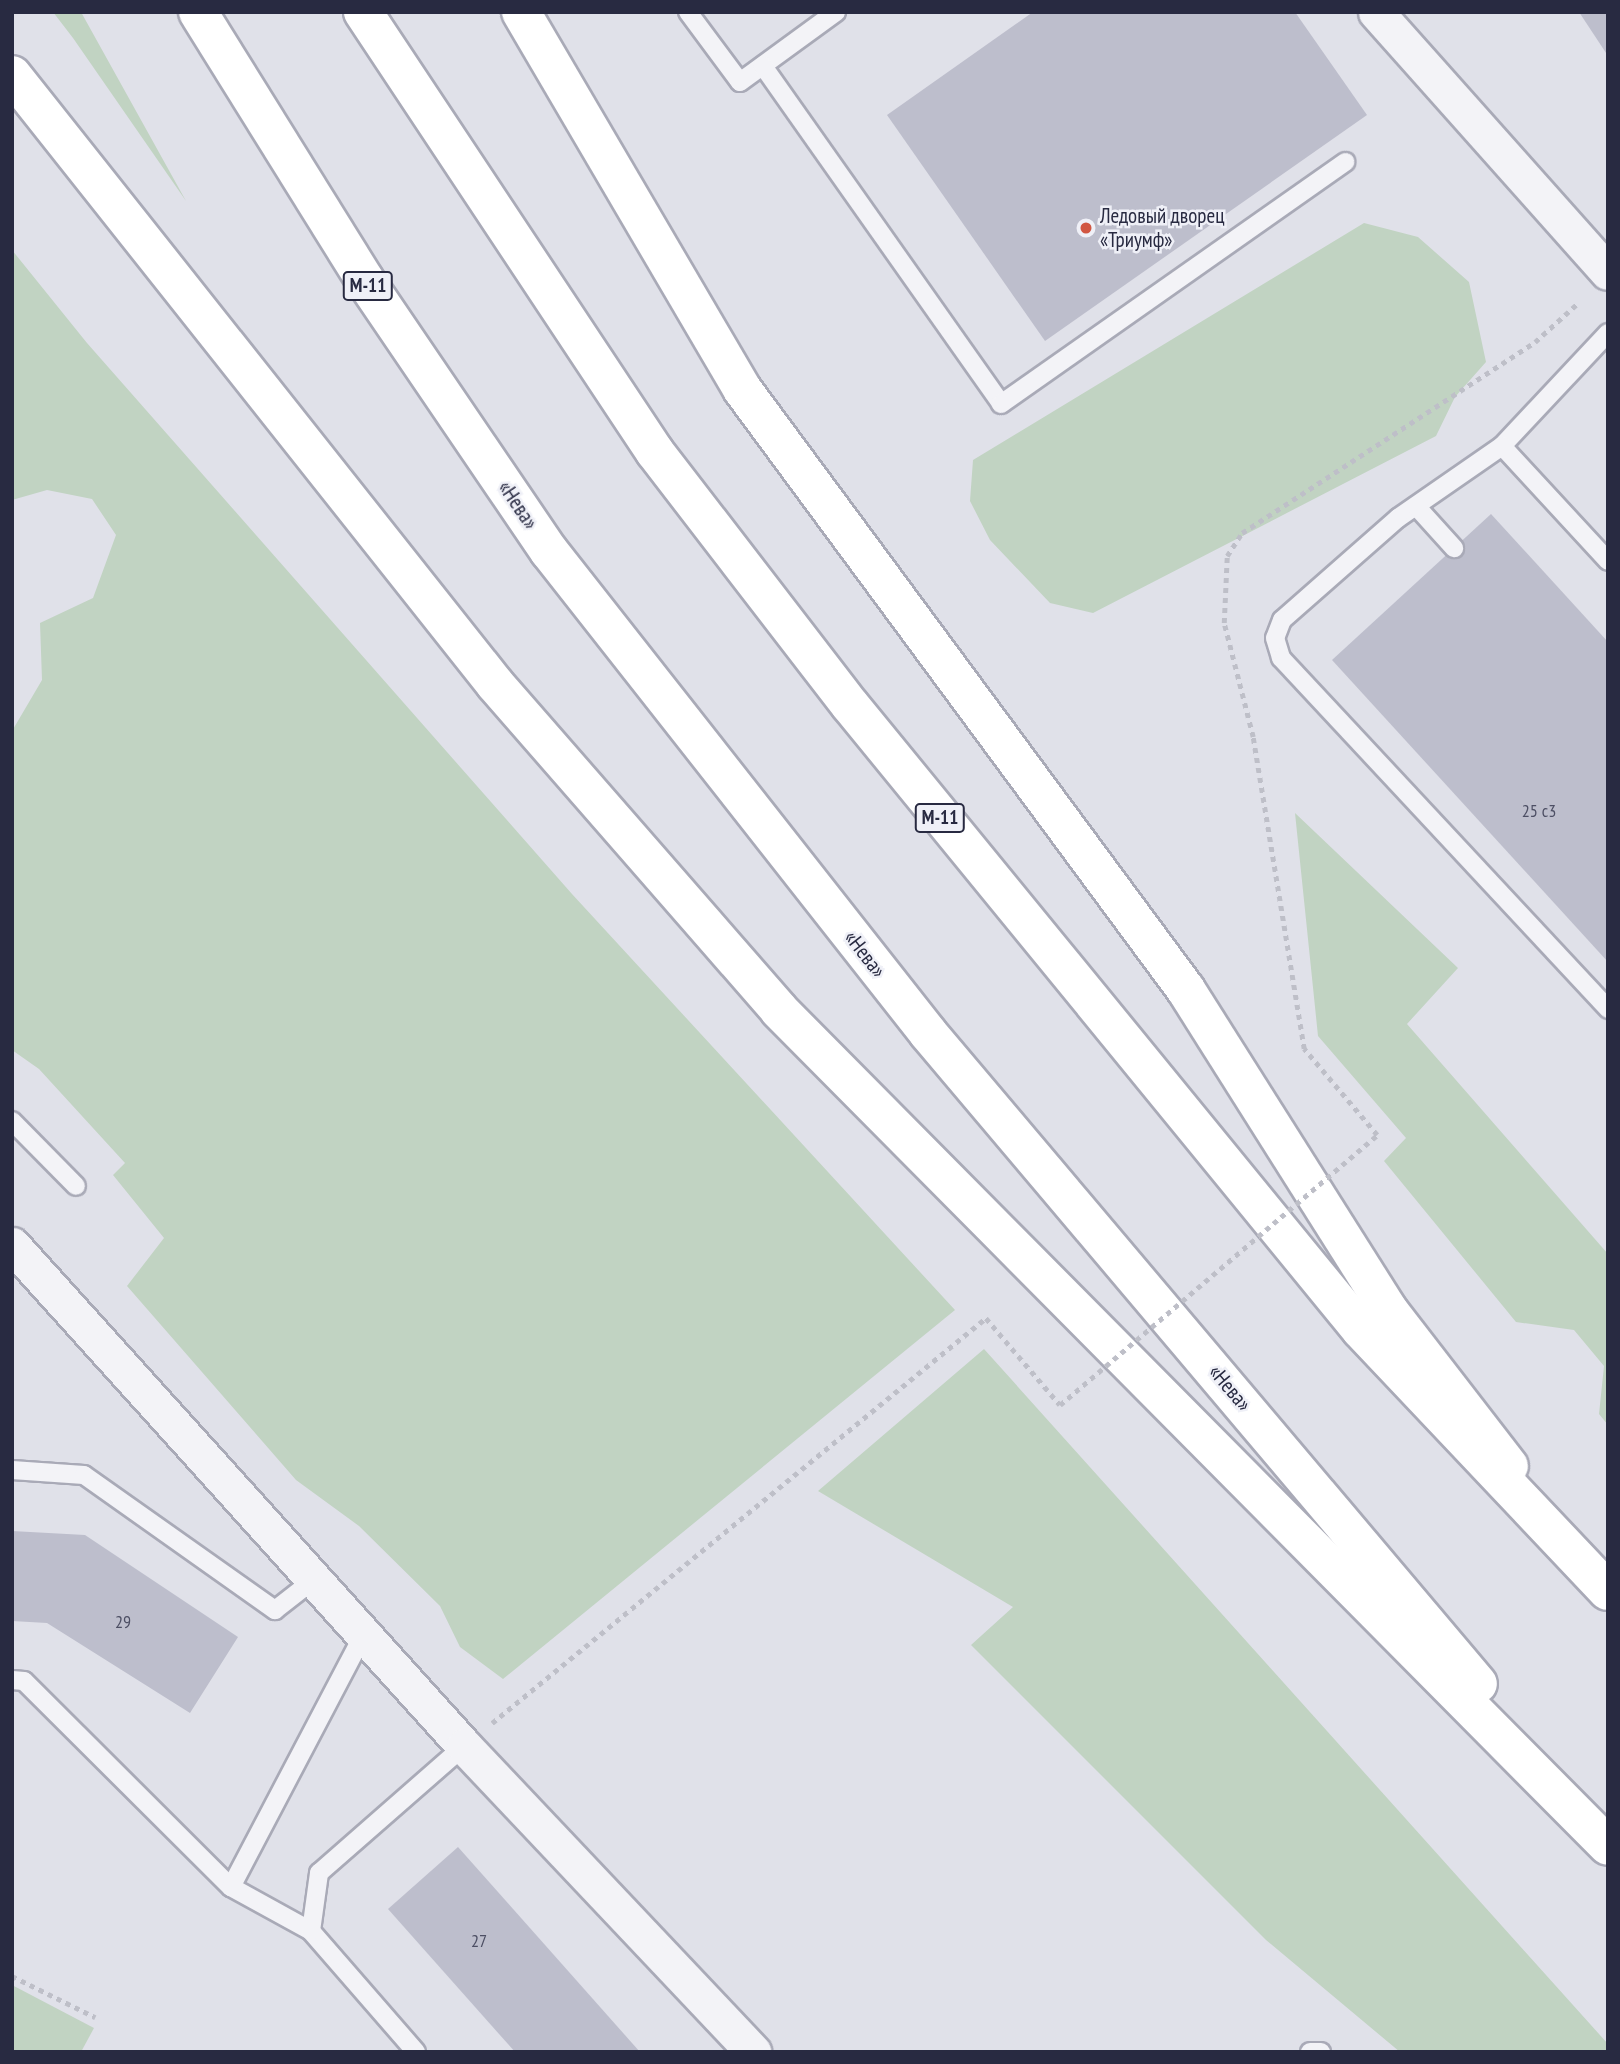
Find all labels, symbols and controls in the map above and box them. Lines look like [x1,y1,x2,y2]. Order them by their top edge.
place label: Ледовый дворец «Триумф» [1100,203,1224,253]
marker: Ледовый дворец «Триумф» [1078,220,1094,236]
road number: М-11 [342,270,394,302]
street label: «Нева» [493,476,543,534]
house number: 25 с3 [1522,800,1556,822]
road number: М-11 [914,803,966,834]
street label: «Нева» [839,925,891,983]
street label: «Нева» [1203,1360,1257,1416]
house number: 29 [115,1611,131,1633]
house number: 27 [471,1930,487,1952]

